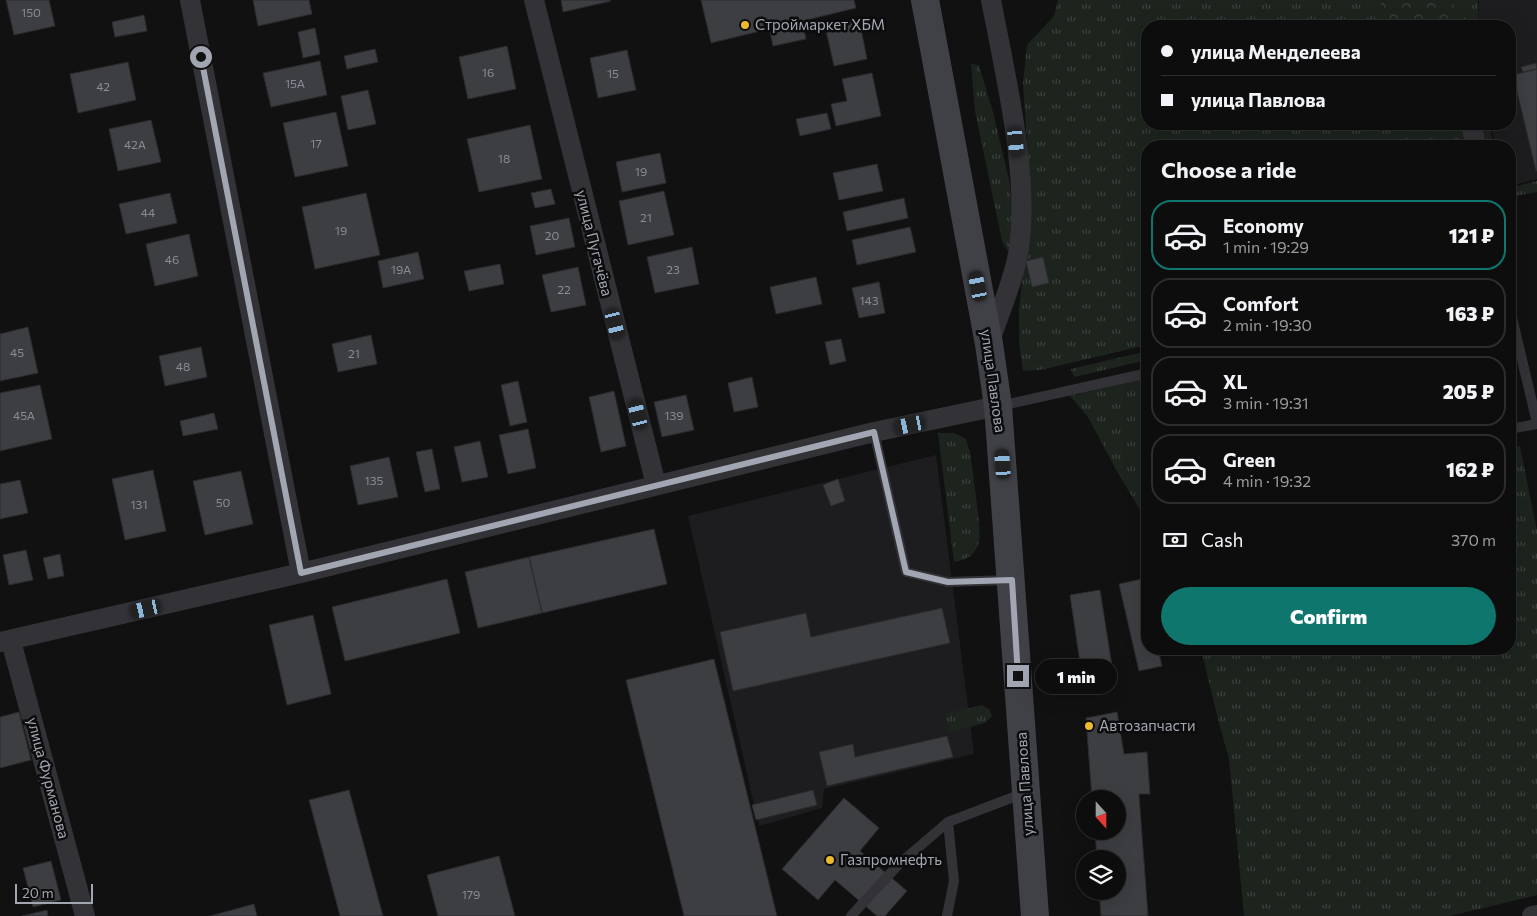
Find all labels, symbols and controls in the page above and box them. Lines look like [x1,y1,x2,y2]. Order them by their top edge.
house number: 150 [21,5,41,19]
place label: Строймаркет ХБМ [755,15,885,33]
marker: Строймаркет ХБМ [739,19,751,31]
text: улица Менделеева [1191,40,1361,63]
route start [190,46,212,68]
house number: 16 [482,65,494,79]
house number: 15 [607,66,619,80]
house number: 15А [285,76,305,90]
house number: 42 [96,79,110,93]
text: улица Павлова [1191,88,1326,111]
car [1007,126,1024,158]
house number: 17 [310,136,322,150]
house number: 42А [124,137,146,151]
house number: 18 [498,151,510,165]
text: Choose a ride [1161,156,1296,183]
house number: 19 [635,164,647,178]
street label: улица Пугачёва [573,188,617,298]
house number: 44 [141,205,155,219]
house number: 21 [640,210,652,224]
icon: car [1163,213,1208,258]
text: Economy [1223,214,1304,237]
house number: 19 [335,223,347,237]
text: 121 ₽ [1449,224,1494,247]
house number: 20 [545,228,559,242]
text: 1 min · 19:29 [1223,237,1309,256]
house number: 46 [165,252,179,266]
house number: 19А [391,262,411,276]
house number: 23 [666,262,680,276]
car [967,270,988,302]
house number: 22 [557,282,571,296]
icon: car [1163,291,1208,336]
text: Comfort [1223,292,1299,315]
house number: 143 [859,293,879,307]
text: 163 ₽ [1446,302,1494,325]
car [604,308,625,340]
text: 2 min · 19:30 [1223,315,1312,334]
street label: улица Павлова [978,328,1010,434]
house number: 45 [10,345,24,359]
house number: 21 [348,346,360,360]
house number: 48 [176,359,190,373]
icon: car [1163,369,1208,414]
text: XL [1223,370,1248,393]
text: 205 ₽ [1443,380,1494,403]
text: 3 min · 19:31 [1223,393,1309,412]
car [627,398,648,430]
house number: 45А [13,408,35,422]
house number: 139 [664,408,684,422]
car [893,415,926,435]
icon: car [1163,447,1208,492]
text: Green [1223,448,1275,471]
car [994,449,1011,479]
text: 162 ₽ [1446,458,1494,481]
text: 4 min · 19:32 [1223,471,1311,490]
house number: 135 [365,473,384,487]
house number: 50 [216,495,231,509]
house number: 131 [130,497,148,511]
icon: cash [1161,526,1189,554]
text: Cash [1201,528,1243,551]
text: 370 m [1451,530,1496,549]
button: Confirm [1161,587,1496,645]
car [129,598,162,620]
callout: 1 min [1036,658,1118,694]
route end [1007,665,1029,687]
text: 1 min [1057,667,1095,686]
street label: улица Фурманова [24,715,74,840]
place label: Автозапчасти [1099,716,1196,734]
marker: Автозапчасти [1083,720,1095,732]
street label: улица Павлова [1011,731,1037,837]
north arrow [1076,790,1126,840]
map controls [1076,790,1126,900]
place label: Газпромнефть [840,850,942,868]
button: layers [1076,850,1126,900]
marker: Газпромнефть [824,854,836,866]
scale bar [15,881,92,904]
text: 20 m [22,884,54,901]
house number: 179 [462,887,480,901]

